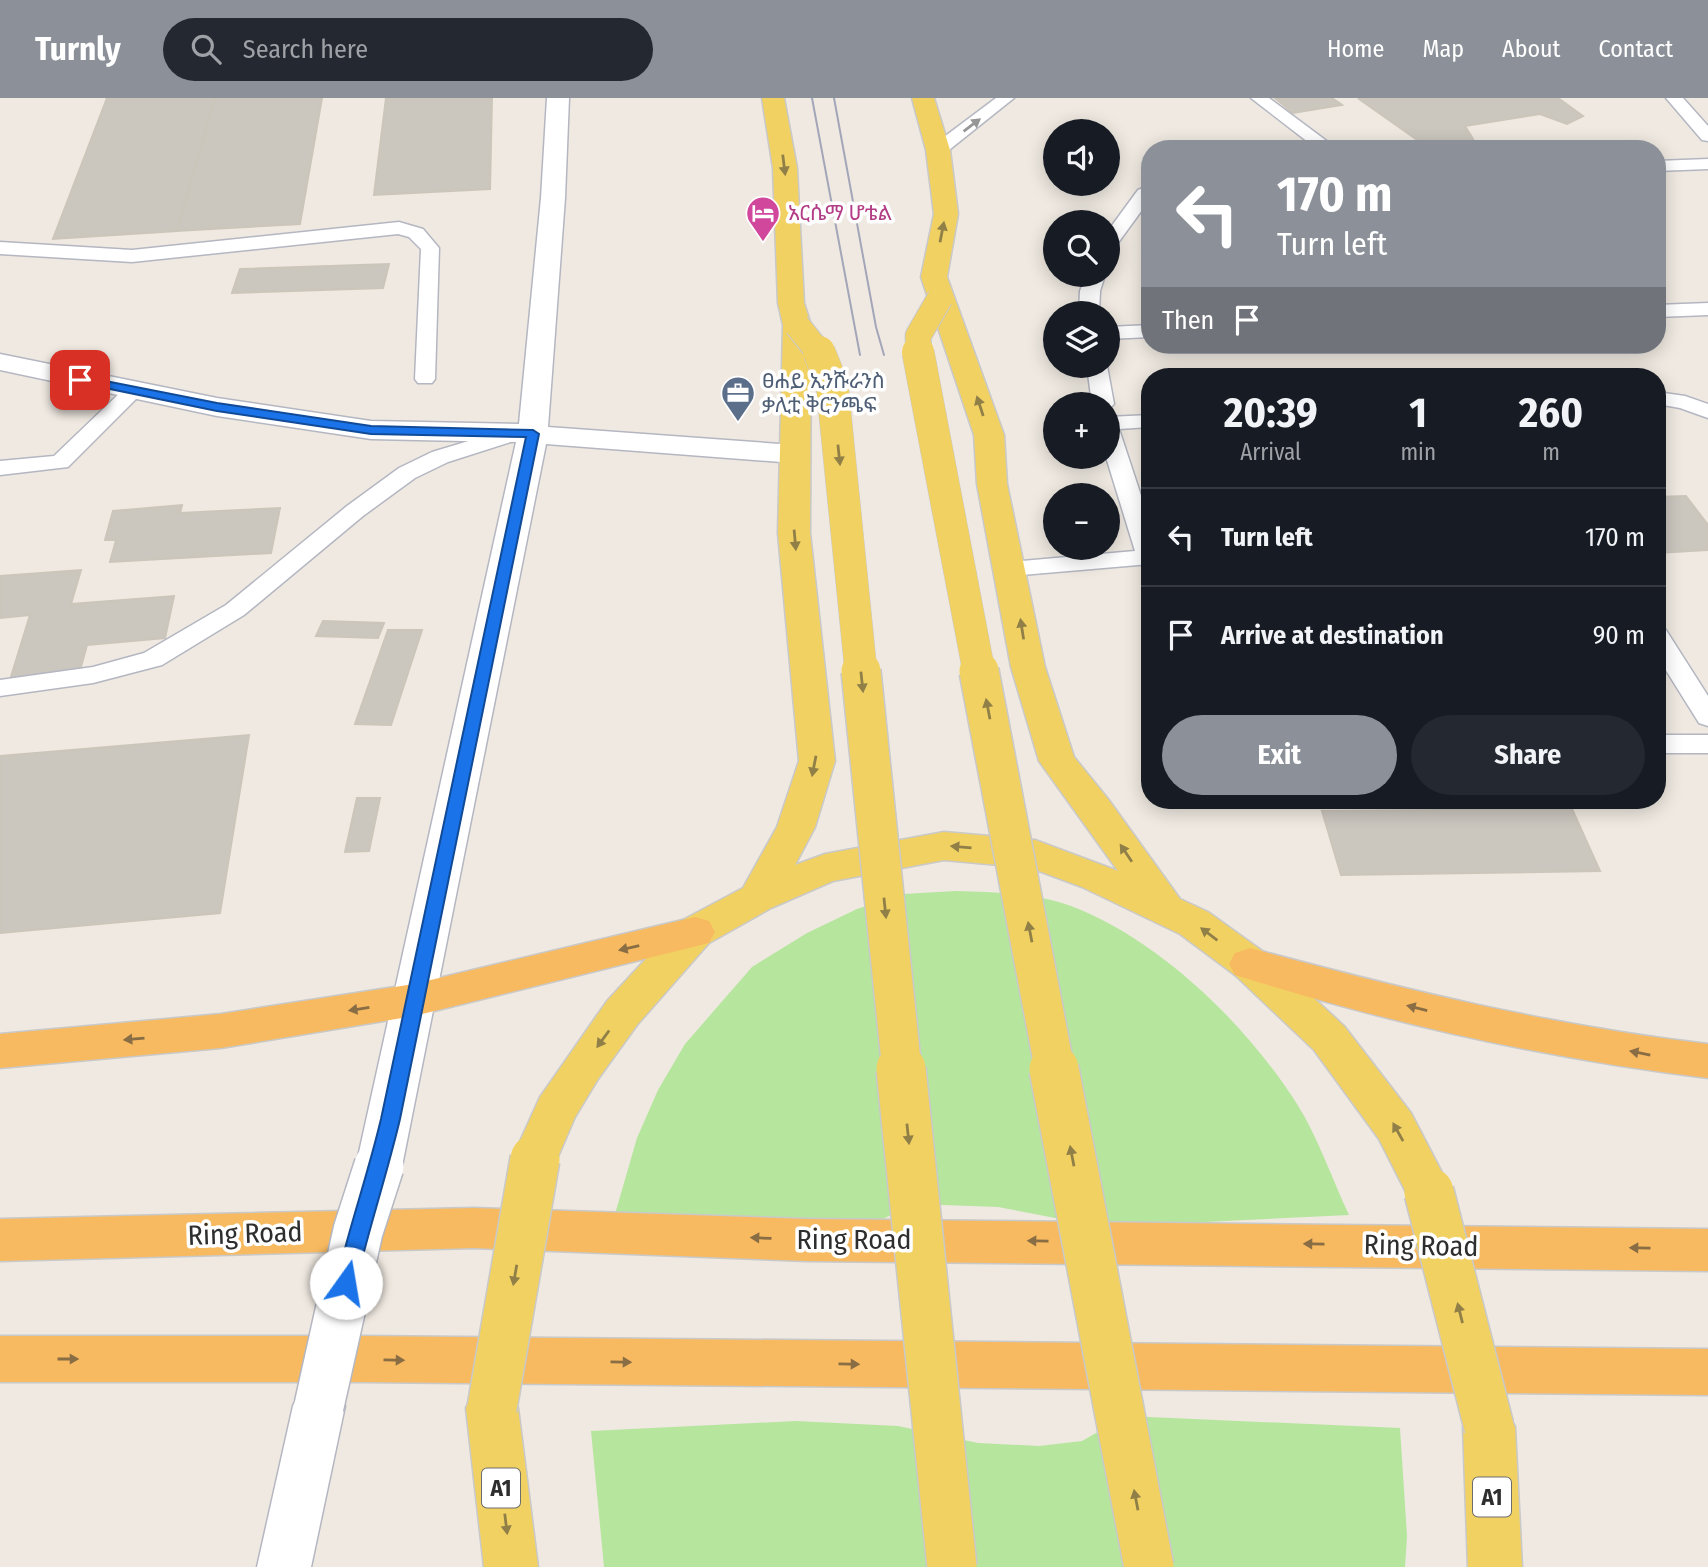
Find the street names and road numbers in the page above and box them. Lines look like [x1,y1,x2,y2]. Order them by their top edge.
street label: Ring Road [187,1215,303,1252]
street label: Ring Road [797,1223,911,1256]
street label: Ring Road [1363,1228,1479,1263]
road number: A1 [482,1469,520,1508]
road number: A1 [1473,1478,1511,1516]

